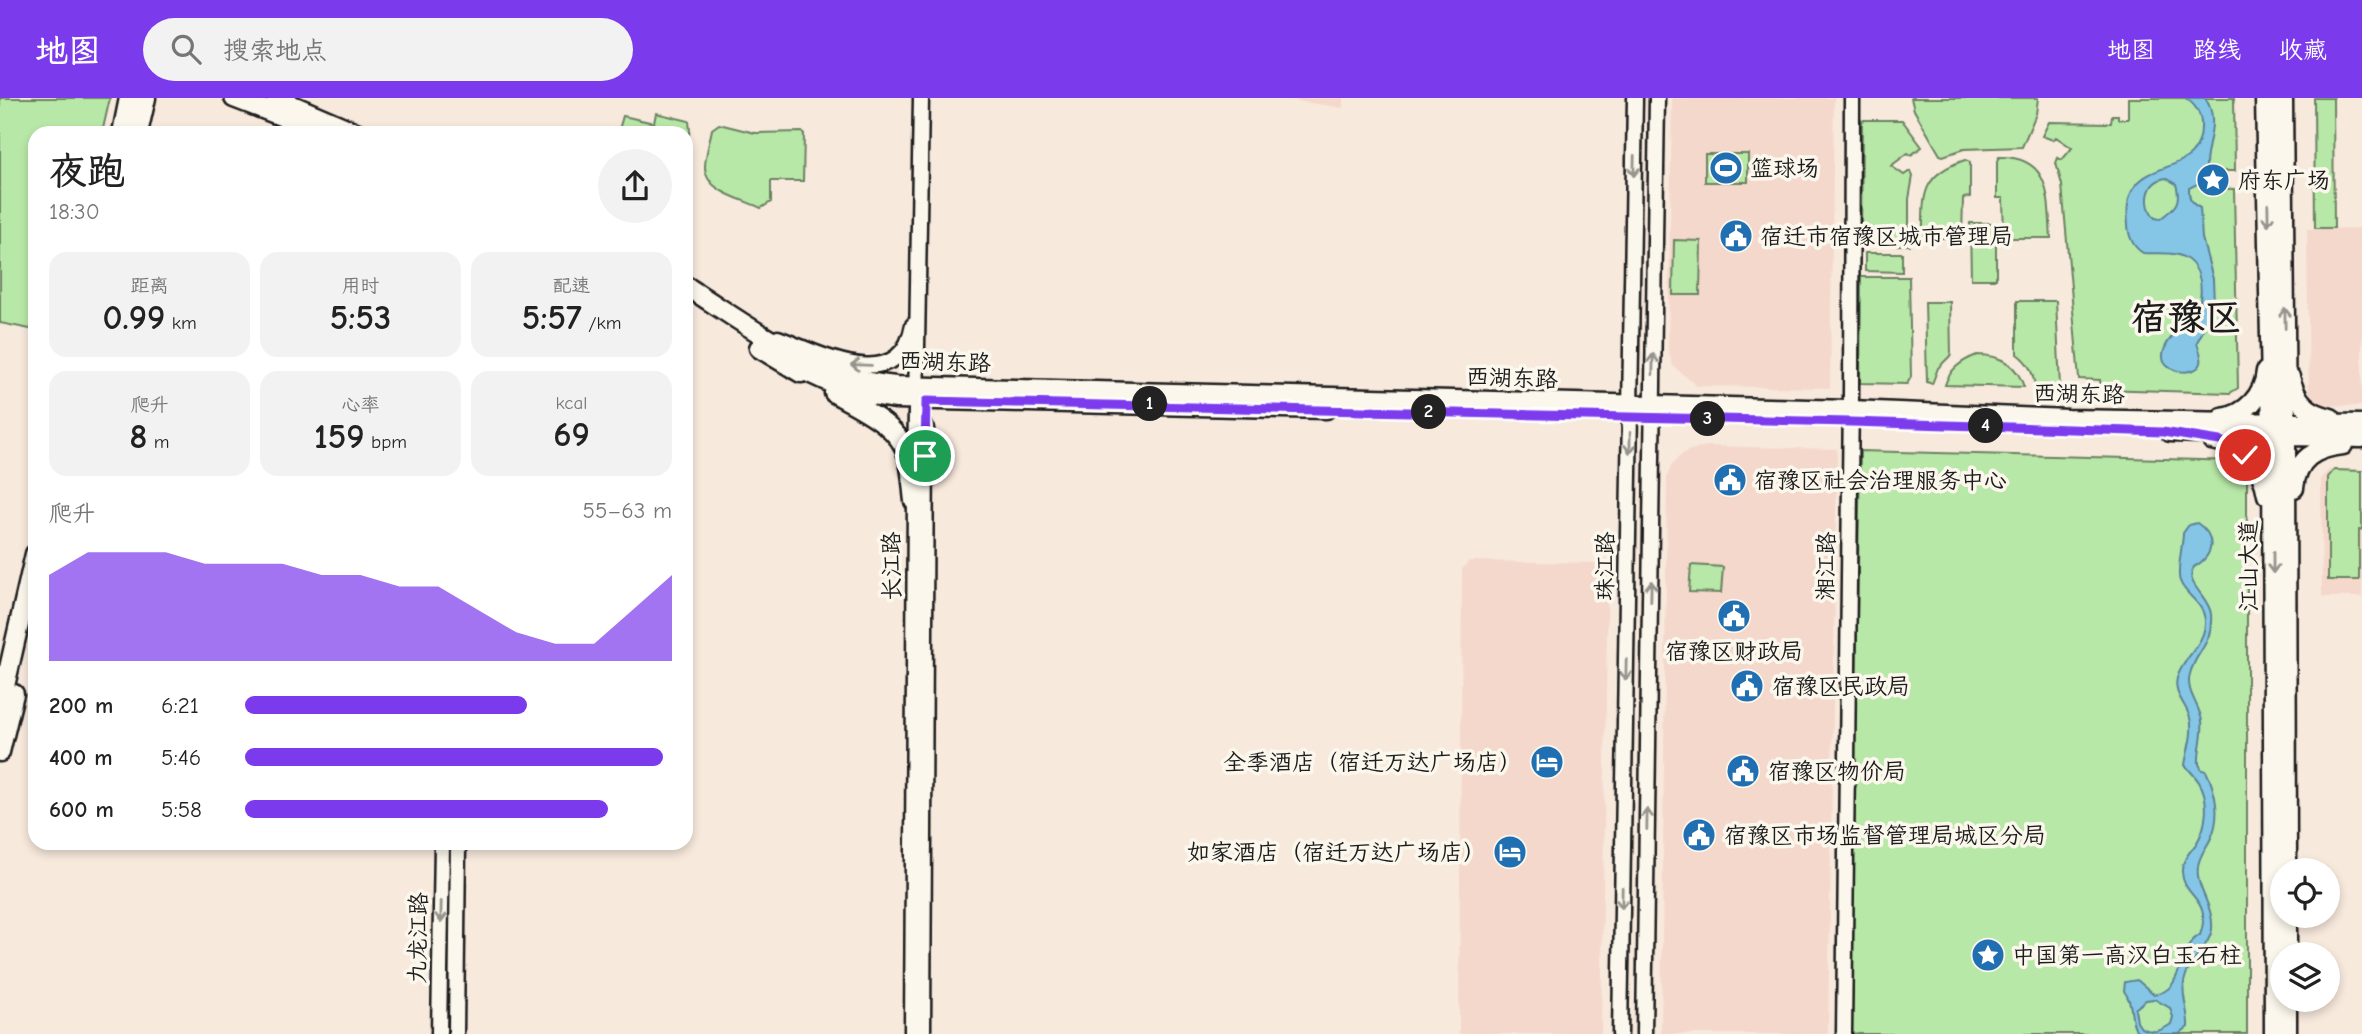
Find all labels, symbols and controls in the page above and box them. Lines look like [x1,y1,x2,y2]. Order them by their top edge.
search box [143,18,633,81]
icon: search [167,30,205,68]
text: 地图 [35,32,101,70]
text: 搜索地点 [223,36,327,66]
text: 地图 [2107,36,2155,64]
text: 路线 [2193,36,2241,64]
text: 收藏 [2279,36,2327,64]
button: share [598,149,672,223]
sports icon: 篮球场 [1707,149,1745,187]
text: 夜跑 [49,150,125,194]
one-way arrow [1627,154,1641,177]
place label: 篮球场 [1750,155,1819,182]
place icon: 府东广场 [2194,161,2232,199]
place label: 府东广场 [2238,167,2330,194]
text: 18:30 [49,198,100,225]
one-way arrow [2261,203,2274,226]
public building icon: 宿迁市宿豫区城市管理局 [1717,217,1755,255]
place label: 宿迁市宿豫区城市管理局 [1760,223,2013,250]
text: 距离 [130,275,169,297]
text: 用时 [341,275,380,297]
text: 配速 [552,275,591,297]
text: 0.99 [102,297,165,338]
text: 5:53 [330,297,391,338]
text: 5:57 [522,297,582,338]
district label: 宿豫区 [2131,297,2242,339]
one-way arrow [2278,307,2292,330]
text: km [165,312,197,334]
text: /km [582,312,621,334]
street label: 西湖东路 [899,347,991,377]
one-way arrow [1646,353,1660,376]
one-way arrow [850,358,873,372]
street label: 西湖东路 [1466,363,1558,393]
street label: 西湖东路 [2033,380,2125,408]
pin: 1 [1132,386,1168,422]
text: kcal [556,392,587,414]
text: 1 [1146,392,1153,414]
text: 爬升 [130,394,169,416]
text: 心率 [341,394,380,416]
pin: 2 [1412,394,1446,430]
text: 2 [1424,400,1433,422]
pin: 3 [1690,402,1726,436]
text: 3 [1703,407,1712,429]
pin: 4 [1968,408,2004,444]
text: 69 [553,414,590,455]
text: 4 [1981,414,1990,436]
text: 8 [130,416,147,457]
text: 159 [314,416,365,457]
pin [2215,425,2275,485]
pin [895,426,955,486]
text: m [147,431,169,453]
text: bpm [365,431,407,453]
one-way arrow [1623,431,1637,454]
icon: check [2226,436,2264,474]
icon: arrive [906,437,944,475]
public building icon: 宿豫区社会治理服务中心 [1711,461,1749,499]
place label: 宿豫区社会治理服务中心 [1754,467,2007,494]
text: 55–63 m [582,497,672,524]
text: 爬升 [49,500,95,527]
street label: 江山大道 [2235,520,2262,612]
street label: 珠江路 [1591,531,1619,601]
street label: 湘江路 [1812,531,1840,601]
street label: 长江路 [878,532,905,601]
one-way arrow [2266,552,2280,575]
one-way arrow [1644,580,1658,603]
public building icon: 宿豫区财政局 [1715,597,1753,635]
place label: 宿豫区财政局 [1665,638,1803,665]
one-way arrow [1620,658,1633,681]
public building icon: 宿豫区民政局 [1728,667,1766,705]
place label: 宿豫区民政局 [1772,673,1910,700]
text: 200 m [49,692,113,719]
text: 6:21 [161,692,199,719]
hotel icon: 全季酒店（宿迁万达广场店） [1528,743,1566,781]
text: 400 m [49,744,113,771]
text: 5:46 [161,744,201,771]
place label: 全季酒店（宿迁万达广场店） [1223,749,1522,776]
public building icon: 宿豫区物价局 [1724,752,1762,790]
place label: 宿豫区物价局 [1768,758,1906,785]
text: 600 m [49,796,114,823]
text: 5:58 [161,796,202,823]
one-way arrow [1641,808,1654,831]
public building icon: 宿豫区市场监督管理局城区分局 [1680,816,1718,854]
place label: 宿豫区市场监督管理局城区分局 [1724,822,2046,849]
hotel icon: 如家酒店（宿迁万达广场店） [1491,833,1529,871]
place label: 如家酒店（宿迁万达广场店） [1187,839,1486,866]
map controls [2270,858,2340,1012]
button: locate [2270,858,2340,928]
one-way arrow [1615,886,1629,909]
street label: 九龙江路 [404,892,432,984]
one-way arrow [434,900,448,923]
place icon: 中国第一高汉白玉石柱 [1969,936,2007,974]
place label: 中国第一高汉白玉石柱 [2012,942,2242,969]
button: layers [2270,942,2340,1012]

